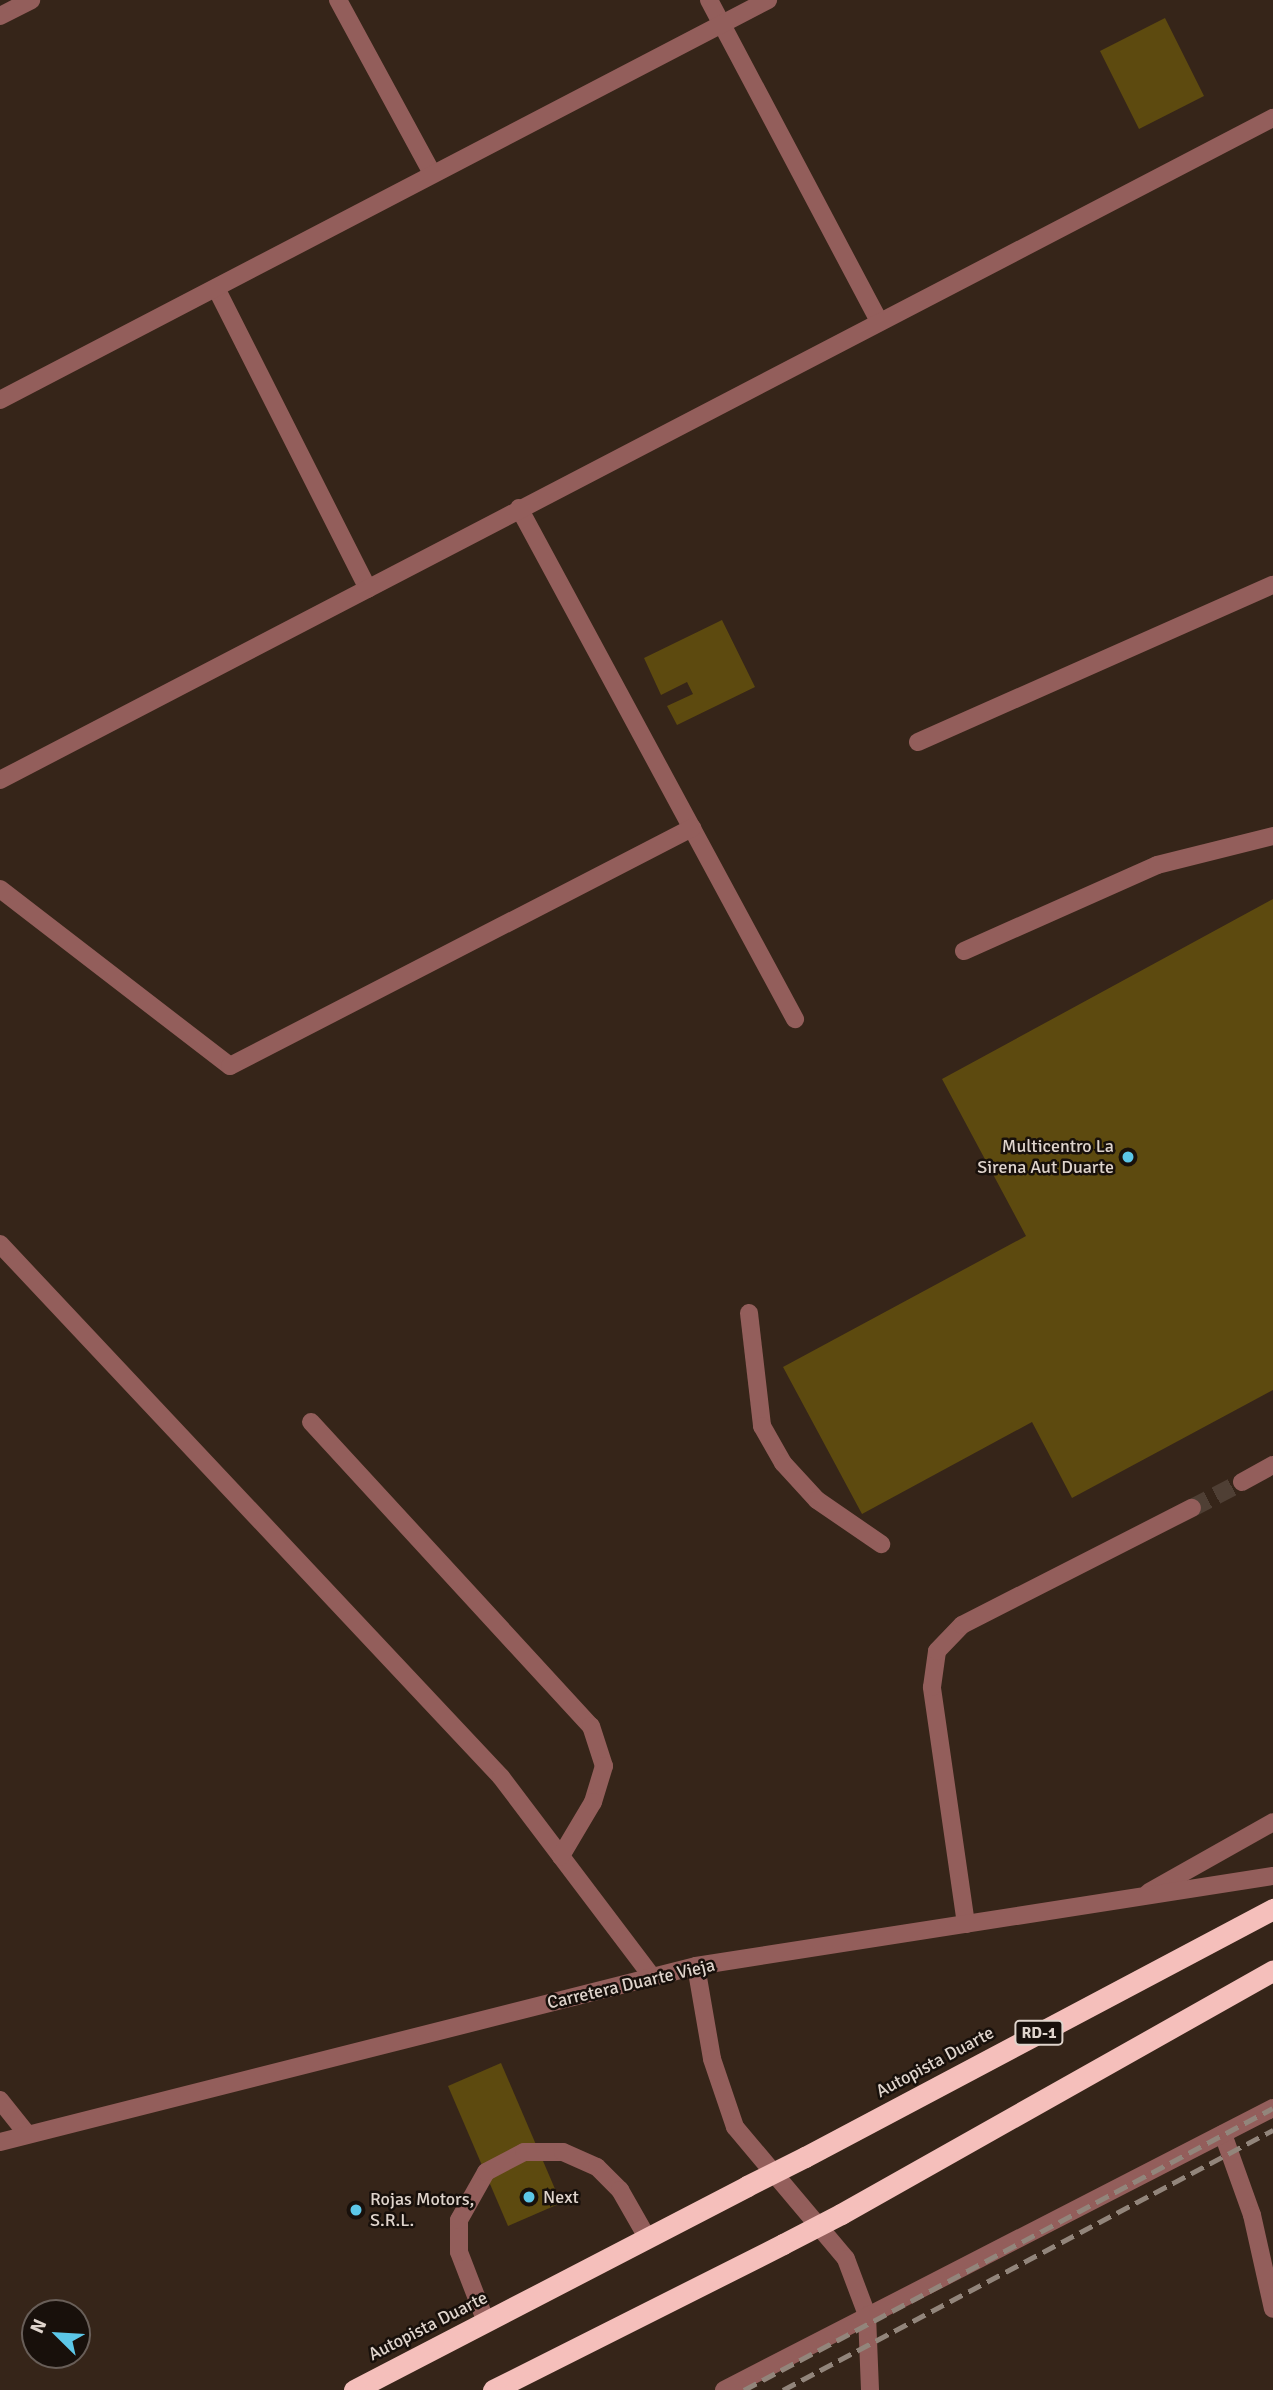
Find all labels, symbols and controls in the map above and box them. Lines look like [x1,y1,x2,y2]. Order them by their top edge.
place label: Multicentro La Sirena Aut Duarte [977,1136,1114,1178]
marker: Multicentro La Sirena Aut Duarte [1120,1149,1136,1165]
street label: Carretera Duarte Vieja [545,1954,717,2014]
road number: RD-1 [1013,2021,1065,2046]
street label: Autopista Duarte [872,2022,998,2102]
place label: Next [543,2186,579,2208]
place label: Rojas Motors, S.R.L. [370,2189,474,2232]
marker: Next [521,2189,537,2205]
marker: Rojas Motors, S.R.L. [348,2202,364,2218]
street label: Autopista Duarte [365,2287,491,2365]
north arrow [21,2299,91,2369]
text: N [25,2315,52,2337]

